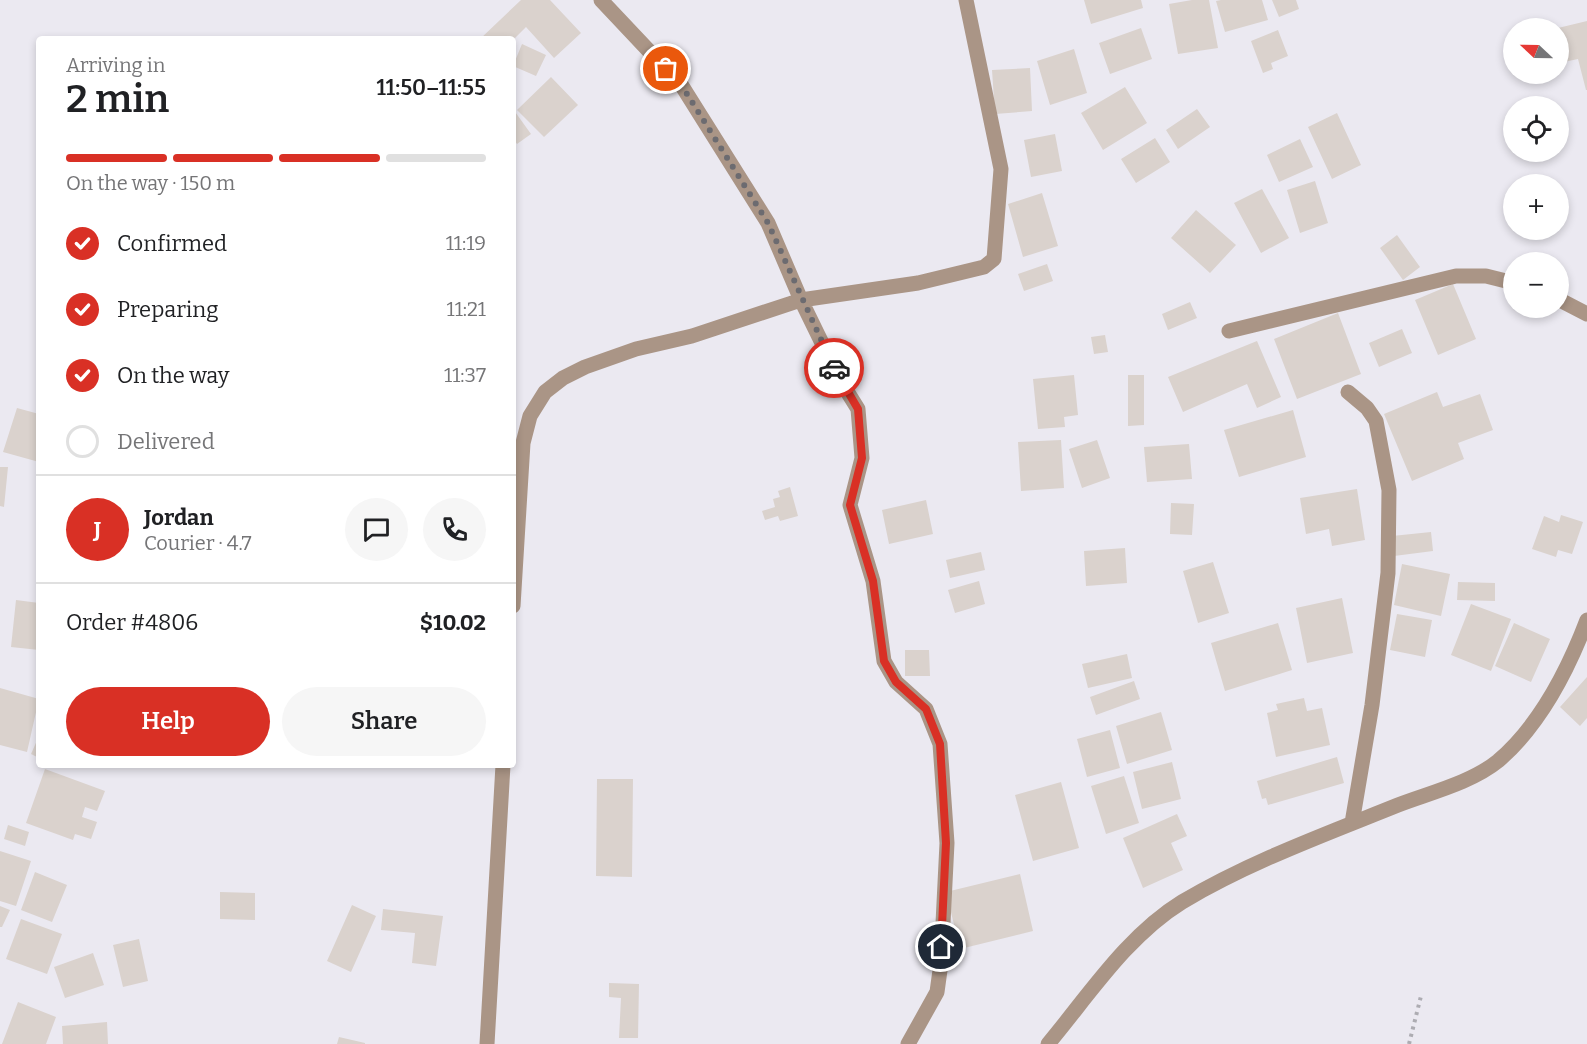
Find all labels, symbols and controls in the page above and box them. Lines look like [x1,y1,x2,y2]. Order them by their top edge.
north arrow [1503,18,1569,84]
map controls [1503,18,1569,318]
pin [640,43,691,94]
icon: bag [649,52,682,85]
text: Arriving in [66,53,165,77]
text: 11:50–11:55 [377,74,486,101]
text: 2 min [66,76,169,122]
button: locate [1503,96,1569,162]
text: On the way · 150 m [66,171,235,195]
button: + [1503,174,1569,240]
icon: check [66,227,99,260]
text: Confirmed [117,230,227,257]
text: 11:19 [446,231,486,255]
button: − [1503,252,1569,318]
icon: check [66,293,99,326]
text: Preparing [117,296,219,323]
text: 11:21 [447,297,486,321]
courier [804,338,864,398]
icon: car [818,352,851,385]
icon: check [66,359,99,392]
text: On the way [117,362,229,389]
text: 11:37 [444,363,486,387]
text: Delivered [117,428,215,455]
button: chat [345,498,408,561]
button: phone [423,498,486,561]
text: Jordan [144,504,214,531]
text: J [94,516,101,543]
text: Courier · 4.7 [144,531,252,555]
text: Order #4806 [66,609,198,636]
text: $10.02 [420,609,486,636]
button: Help [66,687,270,756]
button: Share [282,687,486,756]
pin [915,921,966,972]
icon: home [924,930,957,963]

